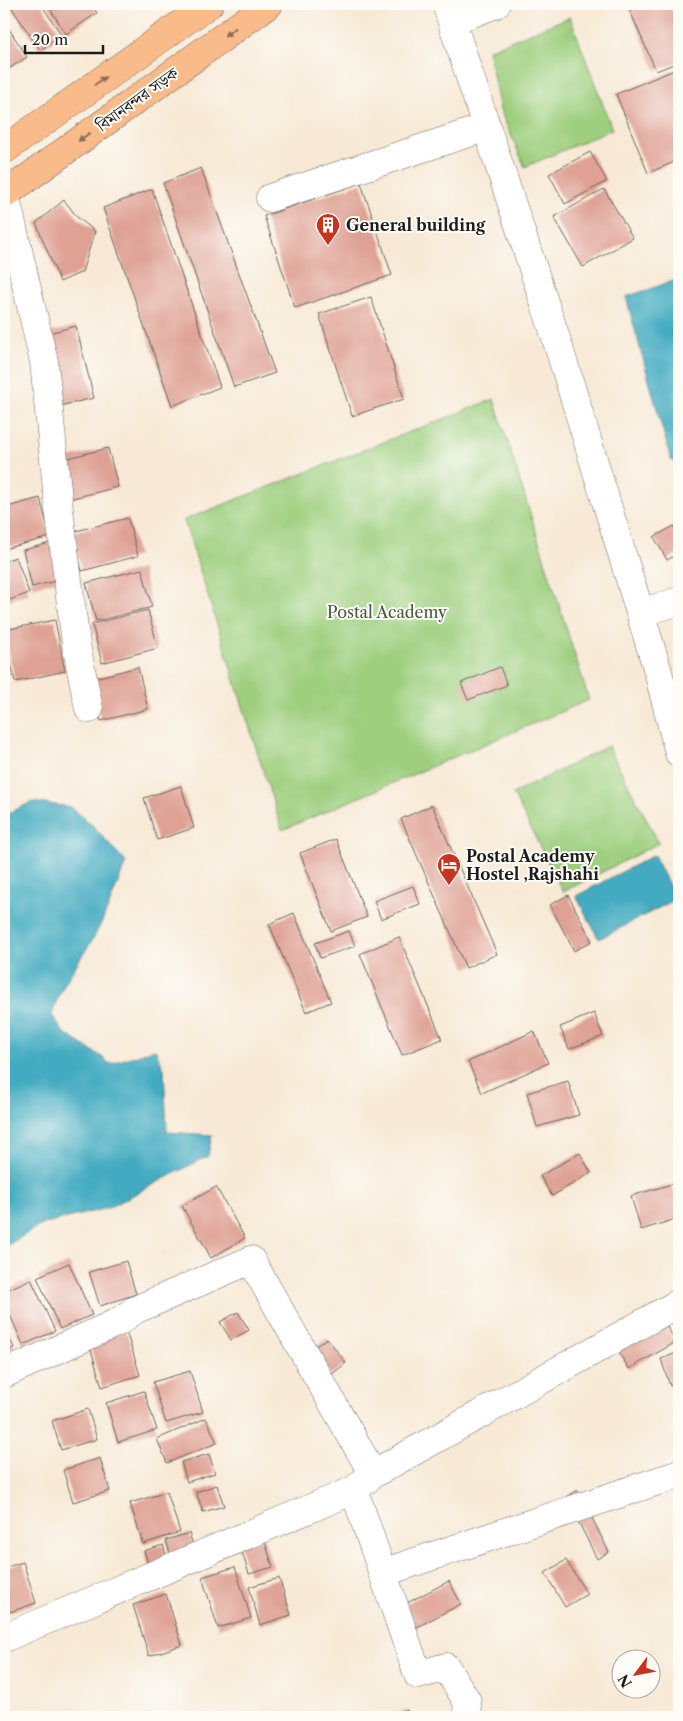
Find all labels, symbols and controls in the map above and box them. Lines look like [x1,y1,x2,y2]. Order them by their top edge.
scale bar [25,22,102,54]
one-way arrow [223,27,237,37]
text: 20 m [32,30,68,49]
street label: বিমানবন্দর সড়ক [91,62,182,136]
one-way arrow [94,76,107,86]
one-way arrow [77,132,91,142]
building icon: General building [315,212,341,246]
place label: General building [346,215,486,235]
park label: Postal Academy [327,602,448,622]
place label: Postal Academy Hostel ,Rajshahi [466,846,599,884]
hotel icon: Postal Academy Hostel ,Rajshahi [436,852,462,886]
north arrow [610,1648,660,1698]
text: N [614,1671,636,1691]

